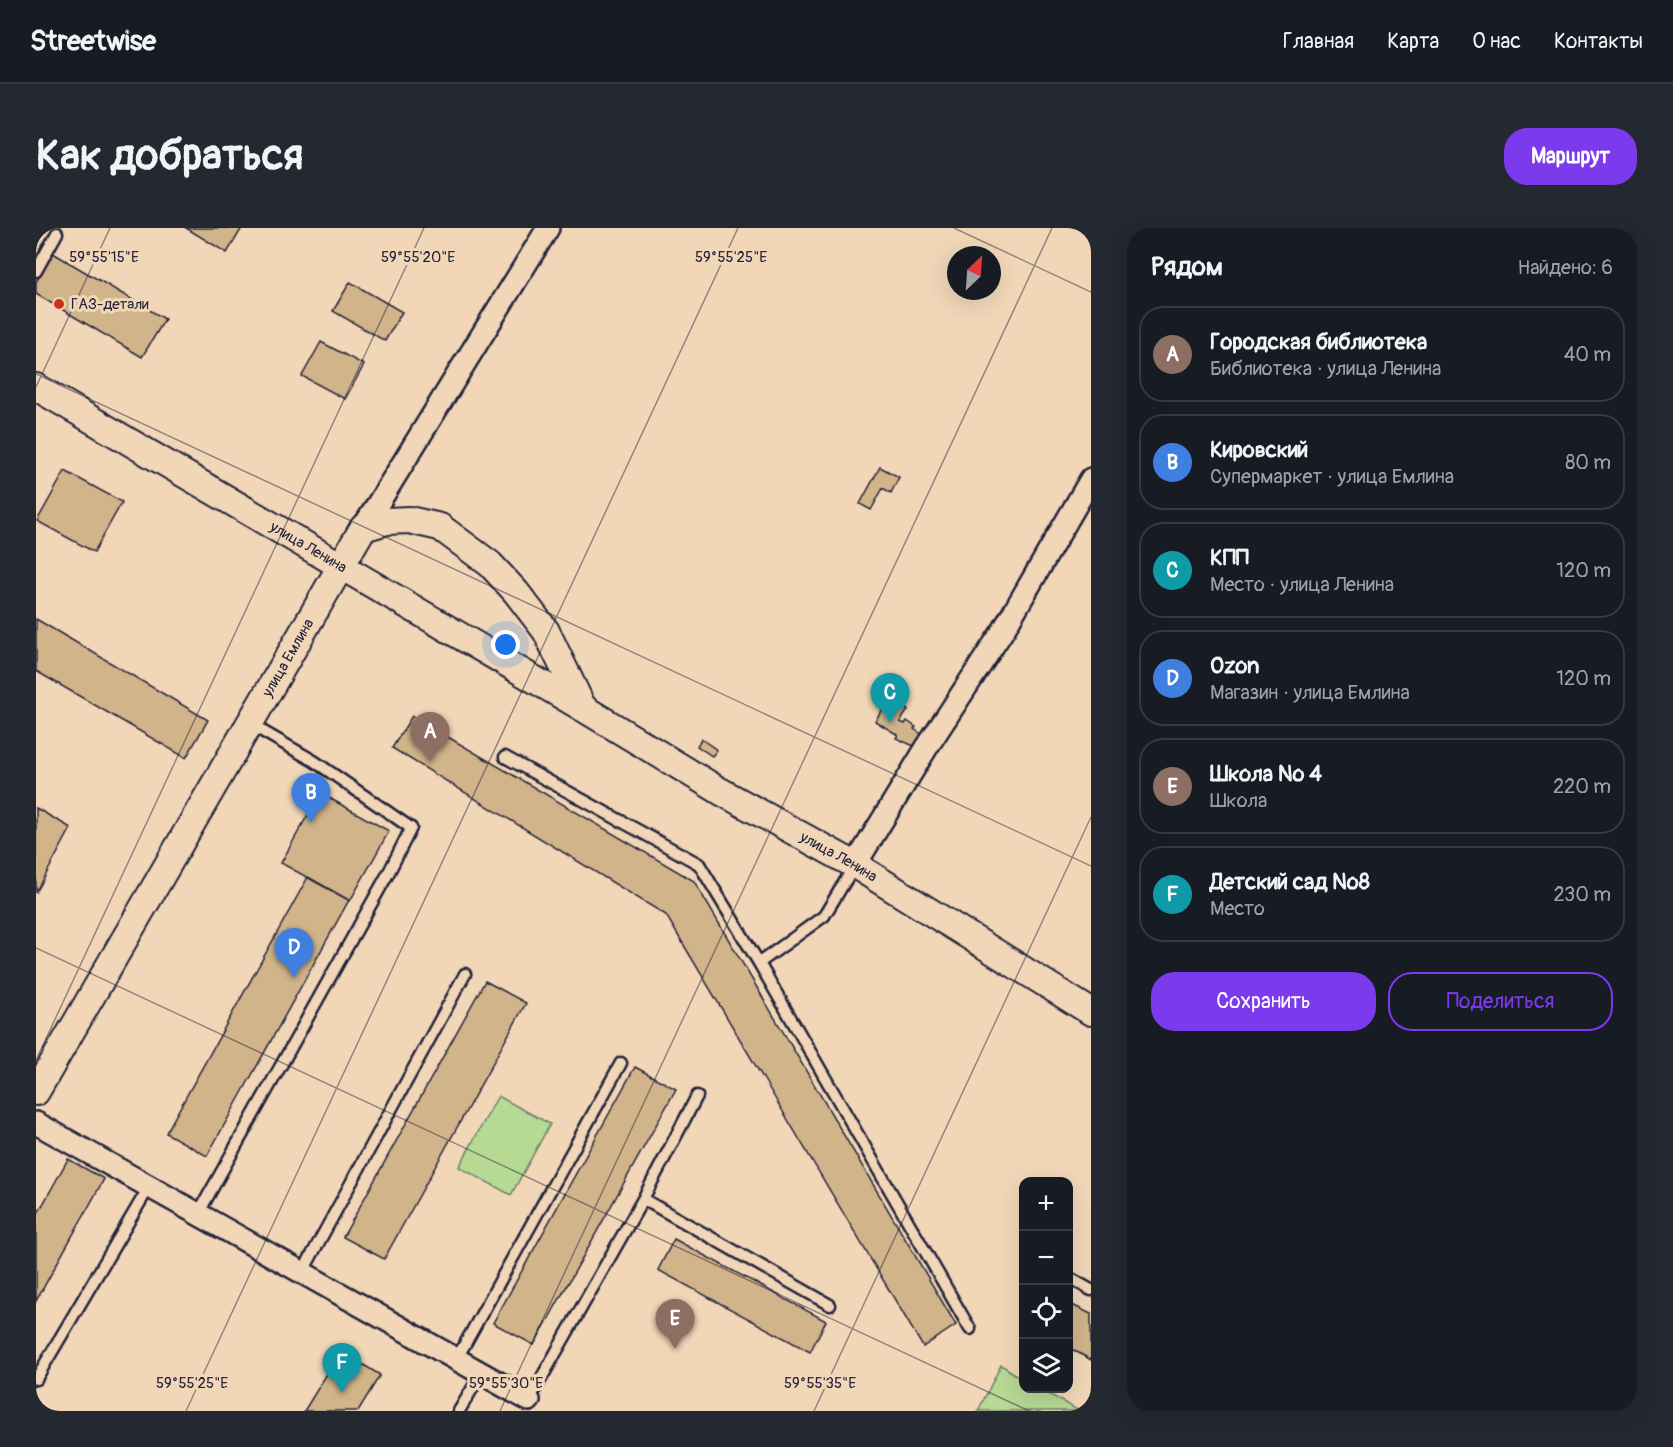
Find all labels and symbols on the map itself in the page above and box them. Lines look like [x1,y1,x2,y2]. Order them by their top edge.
north arrow [947,246,1001,300]
text: 59°55'15"E [69,248,139,267]
text: 59°55'20"E [381,248,455,267]
text: 59°55'25"E [695,248,767,267]
place label: ГАЗ-детали [71,295,149,314]
marker: ГАЗ-детали [52,297,66,311]
street label: улица Ленина [266,517,350,577]
street label: улица Емлина [258,615,318,701]
your location [491,630,520,659]
pin: C [870,674,910,723]
pin: A [410,712,450,762]
pin: B [292,774,330,823]
street label: улица Ленина [796,827,881,886]
pin: D [274,928,314,978]
pin: E [656,1300,694,1349]
pin: F [322,1344,362,1393]
text: 59°55'25"E [156,1374,228,1393]
text: 59°55'30"E [469,1374,543,1393]
text: 59°55'35"E [784,1374,856,1393]

